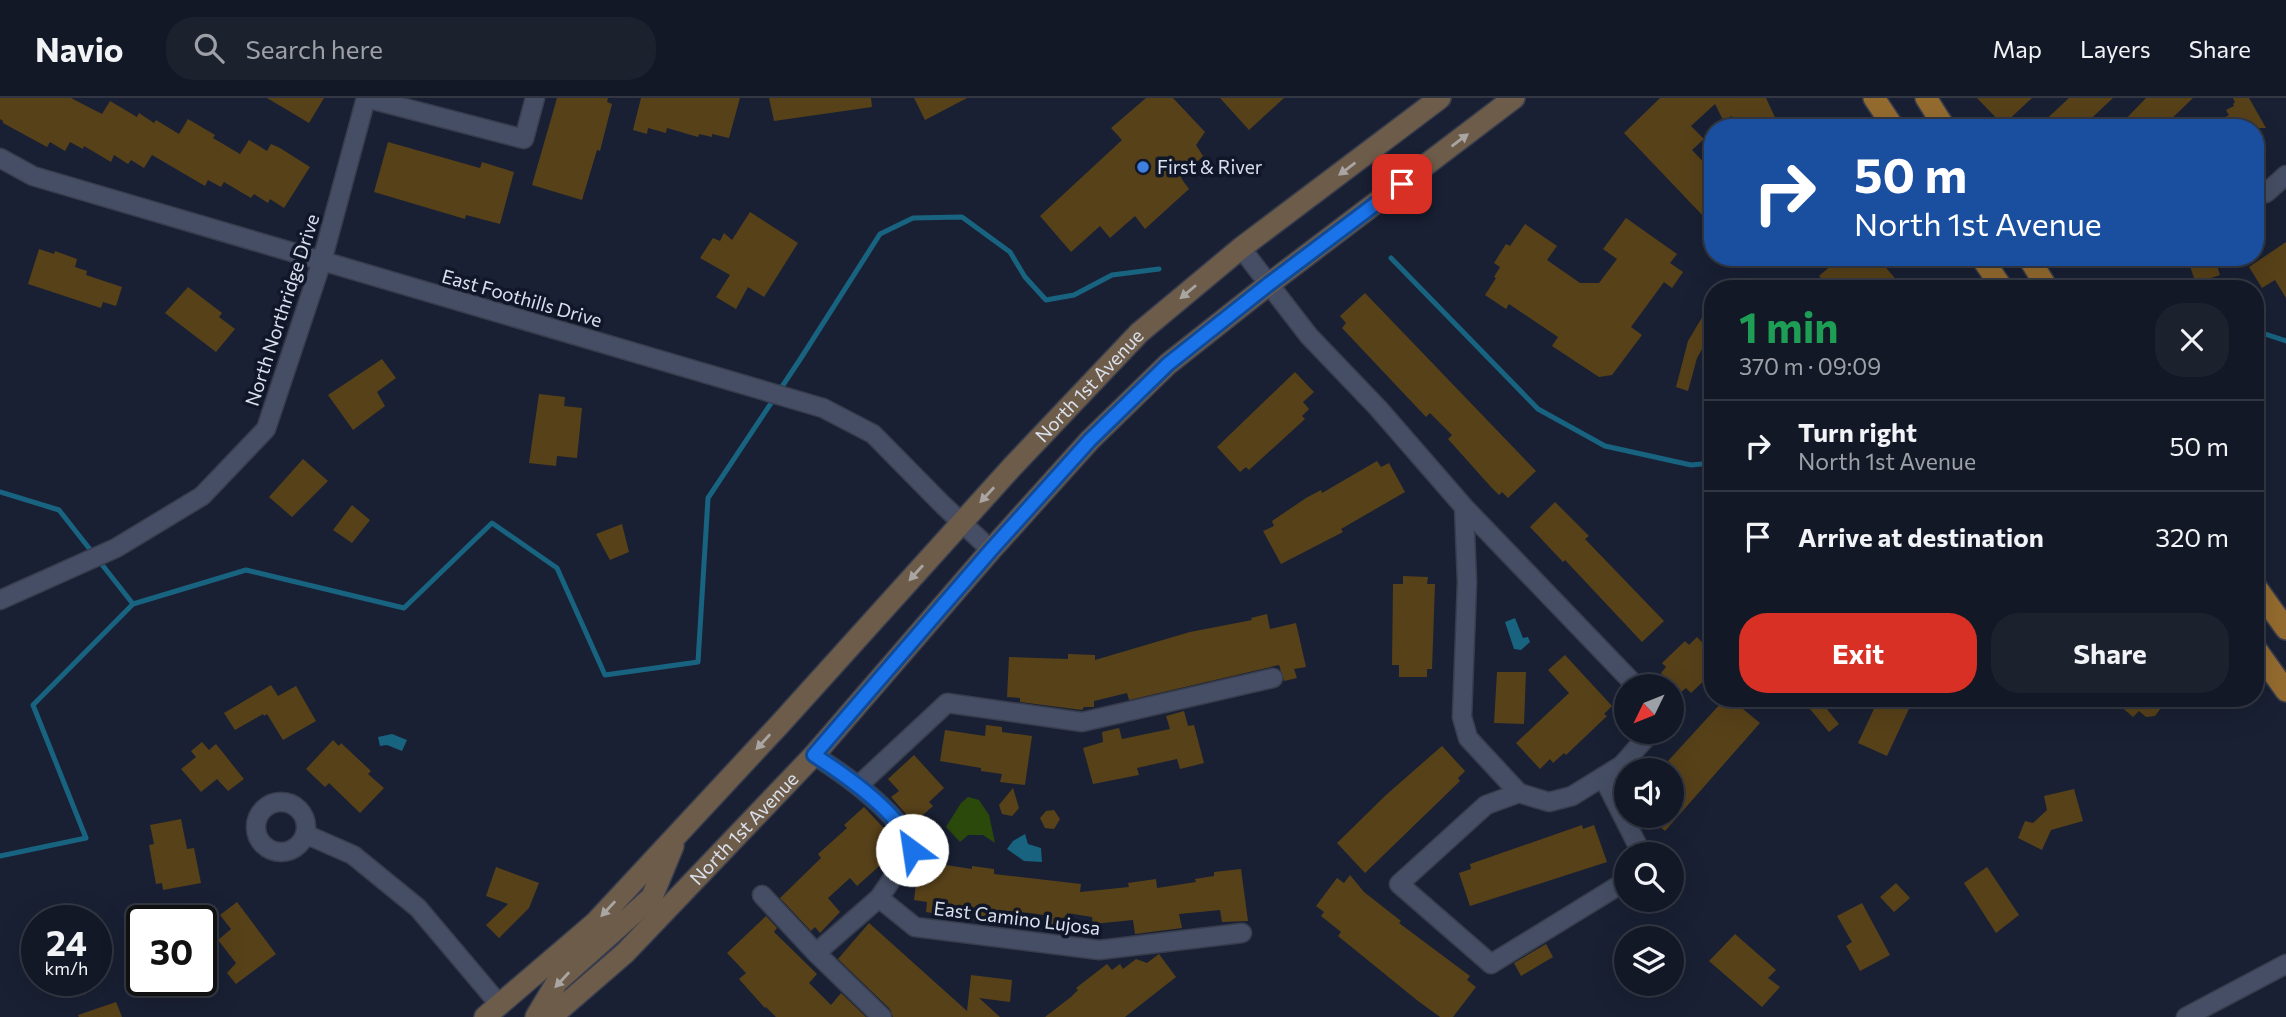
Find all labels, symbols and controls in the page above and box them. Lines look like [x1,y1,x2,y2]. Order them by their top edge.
search box [166,17,656,80]
text: Navio [35,28,124,69]
icon: search [190,29,228,67]
text: Search here [246,33,383,64]
text: Map [1993,34,2042,63]
text: Layers [2080,34,2151,63]
text: Share [2189,34,2251,63]
one-way arrow [1451,133,1470,147]
text: 50 m [1854,143,1967,203]
icon: right [1739,147,1830,238]
pin [1372,154,1432,214]
place label: First & River [1157,155,1263,178]
marker: First & River [1135,159,1151,175]
one-way arrow [1338,161,1356,176]
icon: arrive [1383,165,1421,203]
text: North 1st Avenue [1854,203,2102,243]
street label: North Northridge Drive [240,211,323,409]
street label: East Foothills Drive [439,264,605,331]
one-way arrow [1180,284,1197,299]
text: 1 min [1739,300,1839,352]
button: close [2155,303,2229,377]
street label: North 1st Avenue [1030,324,1148,446]
text: 370 m · 09:09 [1739,352,1881,380]
text: Turn right [1798,416,1917,447]
icon: right [1739,427,1777,465]
text: 50 m [2169,430,2229,461]
text: North 1st Avenue [1798,447,1976,475]
one-way arrow [979,486,995,503]
icon: arrive [1739,518,1777,556]
text: Arrive at destination [1798,521,2044,552]
text: 320 m [2155,521,2229,552]
one-way arrow [909,565,924,582]
button: Exit [1739,613,1977,693]
button: Share [1991,613,2229,693]
north arrow [1614,674,1684,744]
map controls [1614,674,1684,996]
one-way arrow [756,733,772,750]
button: sound [1614,758,1684,828]
street label: North 1st Avenue [684,767,803,889]
position arrow [875,813,949,887]
button: search [1614,842,1684,912]
street label: East Camino Lujosa [932,896,1102,939]
one-way arrow [601,900,617,917]
speed limit sign: 30 [126,905,217,996]
text: 24 [46,920,87,963]
button: layers [1614,926,1684,996]
text: km/h [45,957,88,979]
one-way arrow [554,971,570,988]

